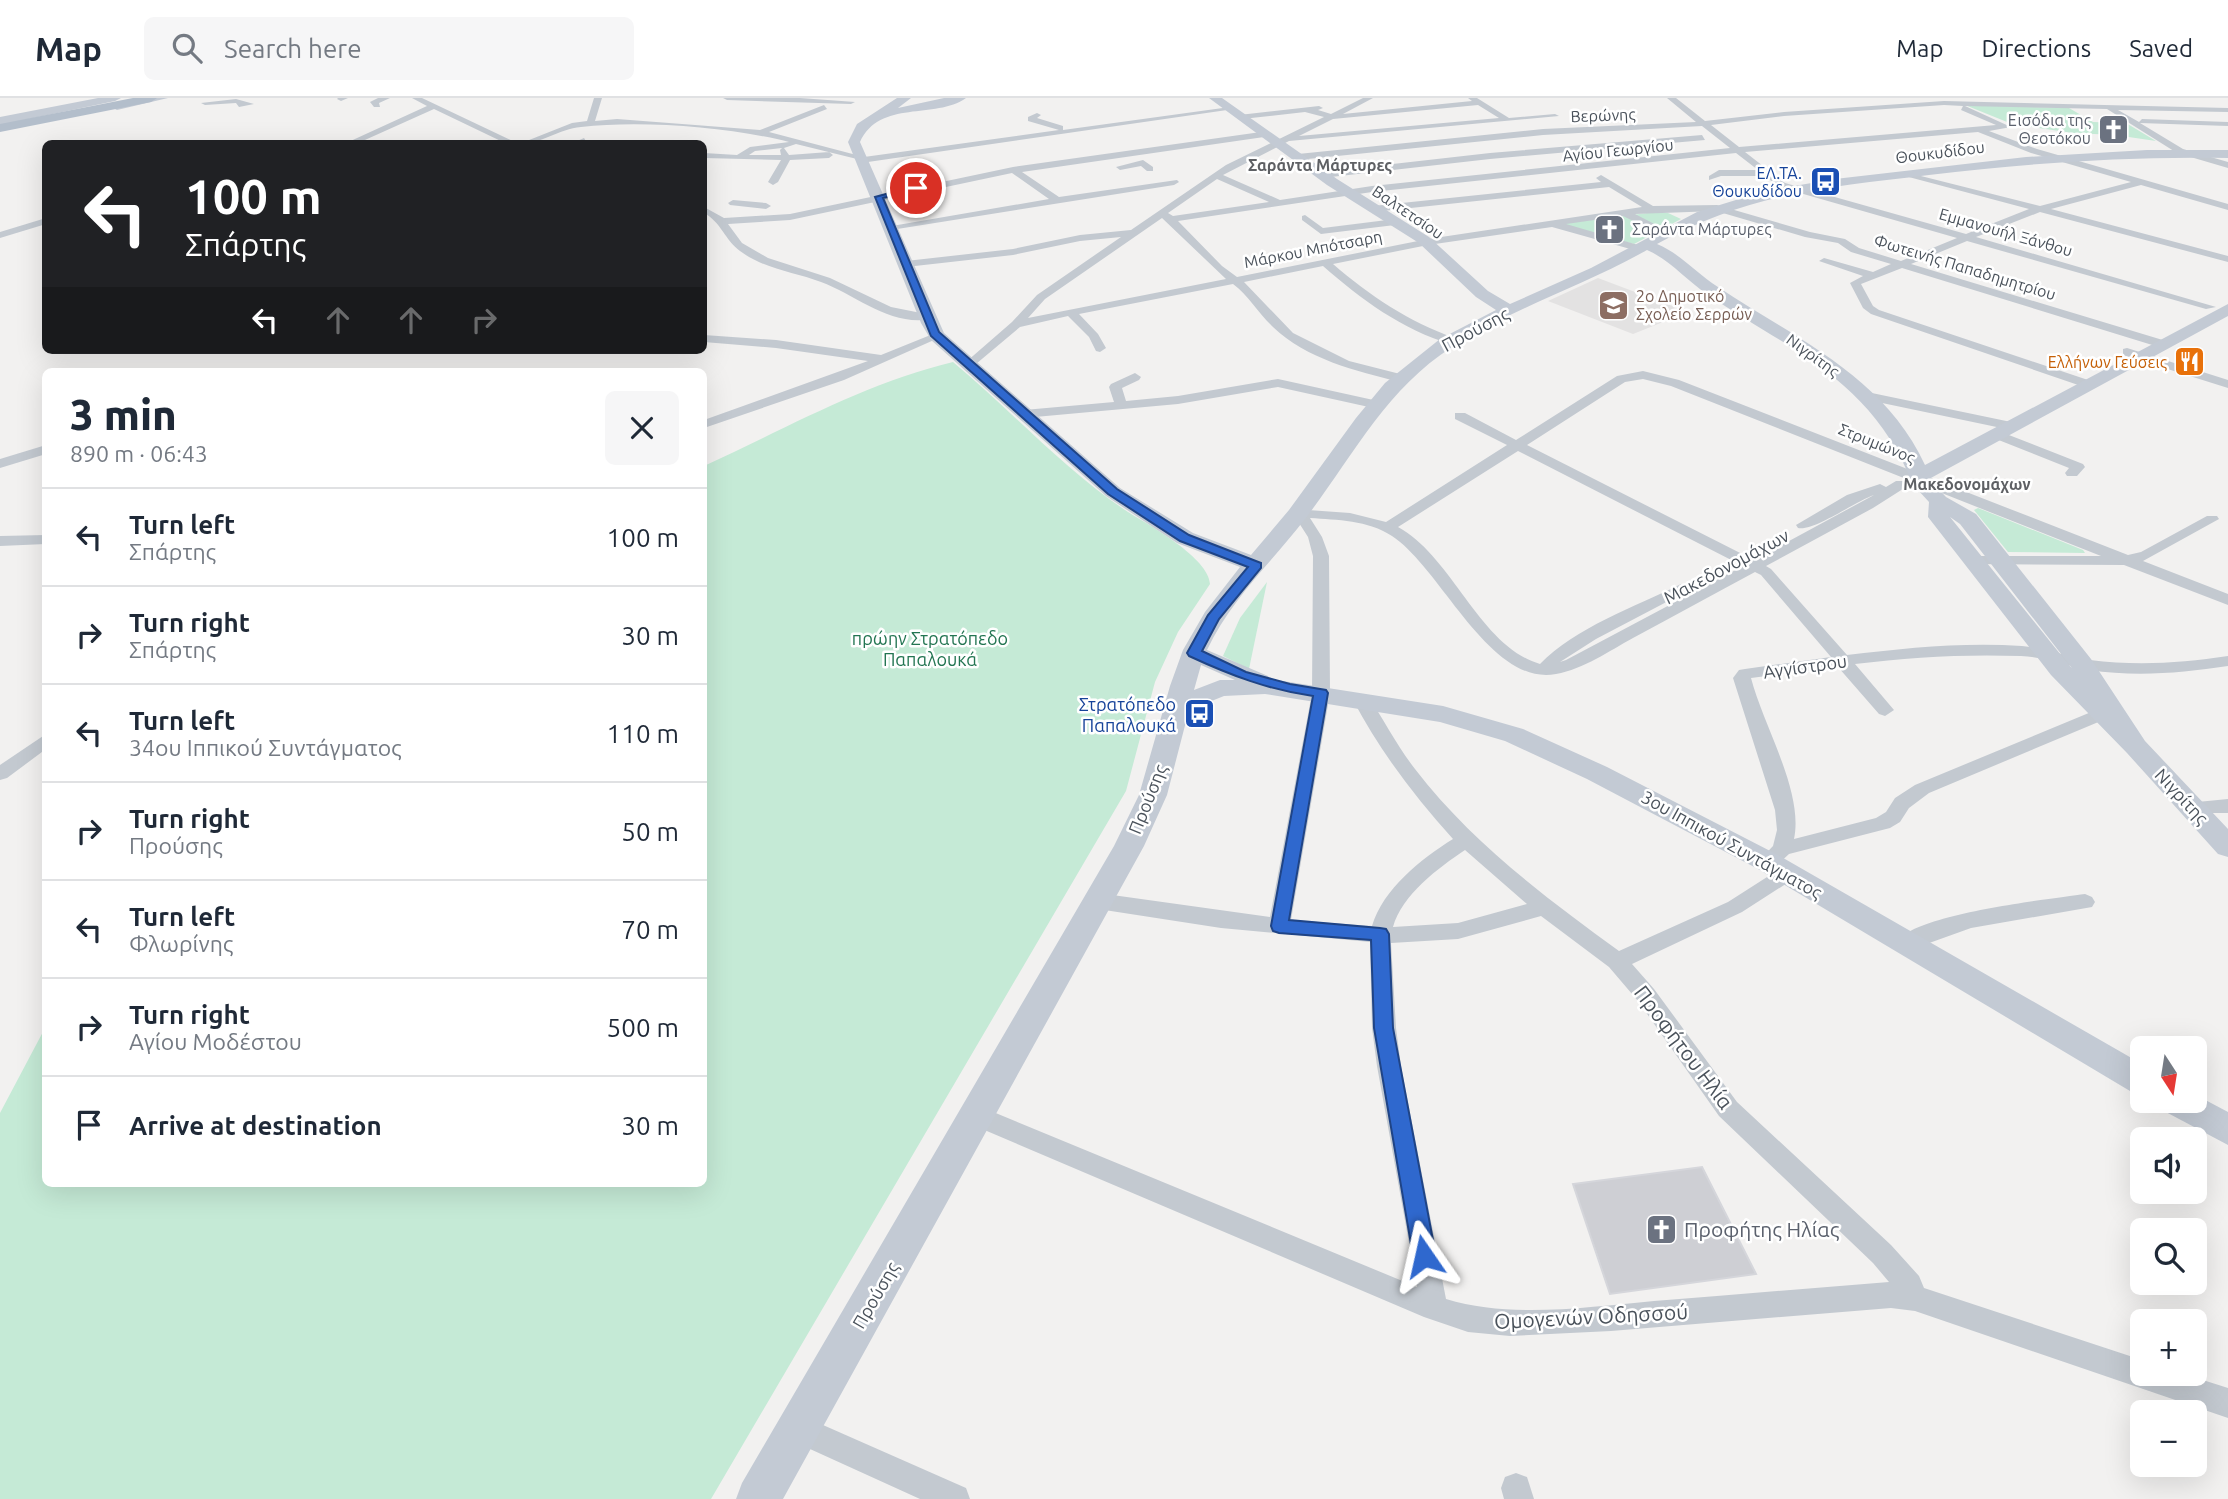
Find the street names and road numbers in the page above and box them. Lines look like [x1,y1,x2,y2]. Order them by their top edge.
street label: Βερώνης [1570,105,1636,126]
street label: Αγίου Γεωργίου [1562,135,1674,165]
street label: Θουκυδίδου [1894,138,1986,166]
street label: Βαλτετσίου [1369,182,1447,242]
street label: Εμμανουήλ Ξάνθου [1937,204,2075,260]
street label: Μάρκου Μπότσαρη [1242,227,1384,271]
street label: Φωτεινής Παπαδημητρίου [1872,231,2058,304]
street label: Προύσης [1438,303,1513,356]
street label: Νιγρίτης [1783,330,1843,381]
street label: Στρυμώνος [1836,420,1918,467]
street label: Μακεδονομάχων [1660,524,1792,607]
street label: Αγγίστρου [1762,650,1848,682]
street label: Προύσης [1124,761,1171,837]
street label: Νιγρίτης [2151,764,2213,828]
street label: 3ου Ιππικού Συντάγματος [1638,786,1826,903]
street label: Προφήτου Ηλία [1630,980,1738,1114]
street label: Προύσης [848,1258,903,1332]
street label: Ομογενών Οδησσού [1493,1299,1689,1333]

